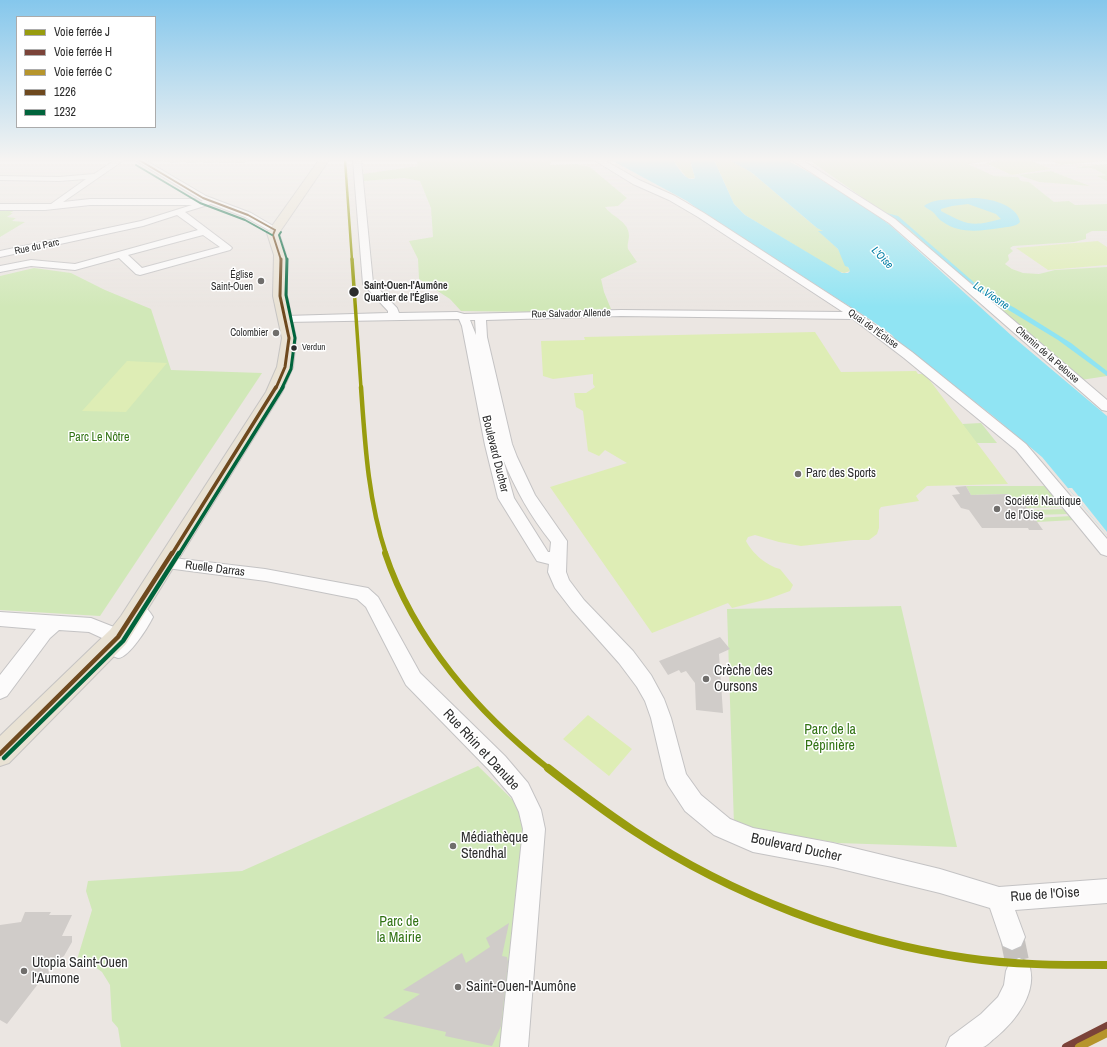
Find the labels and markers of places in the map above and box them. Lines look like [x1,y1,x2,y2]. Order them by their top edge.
place label: Église Saint-Ouen [211,269,253,292]
marker: Église Saint-Ouen [256,276,266,286]
place label: Saint-Ouen-l'Aumône Quartier de l'Église [364,280,447,304]
marker: Saint-Ouen-l'Aumône Quartier de l'Église [347,285,361,299]
place label: Colombier [230,327,268,339]
marker: Colombier [271,328,281,338]
marker: Verdun [289,343,299,353]
place label: Verdun [302,343,325,353]
place label: Parc des Sports [806,467,876,481]
marker: Parc des Sports [793,469,803,479]
place label: Société Nautique de l'Oise [1005,495,1081,523]
marker: Société Nautique de l'Oise [992,504,1002,514]
place label: Crèche des Oursons [714,663,773,696]
marker: Crèche des Oursons [701,674,711,684]
place label: Médiathèque Stendhal [461,830,528,862]
marker: Médiathèque Stendhal [448,841,458,851]
place label: Utopia Saint-Ouen l'Aumone [32,955,128,988]
marker: Utopia Saint-Ouen l'Aumone [19,966,29,976]
place label: Saint-Ouen-l'Aumône [466,979,576,995]
marker: Saint-Ouen-l'Aumône [453,982,463,992]

